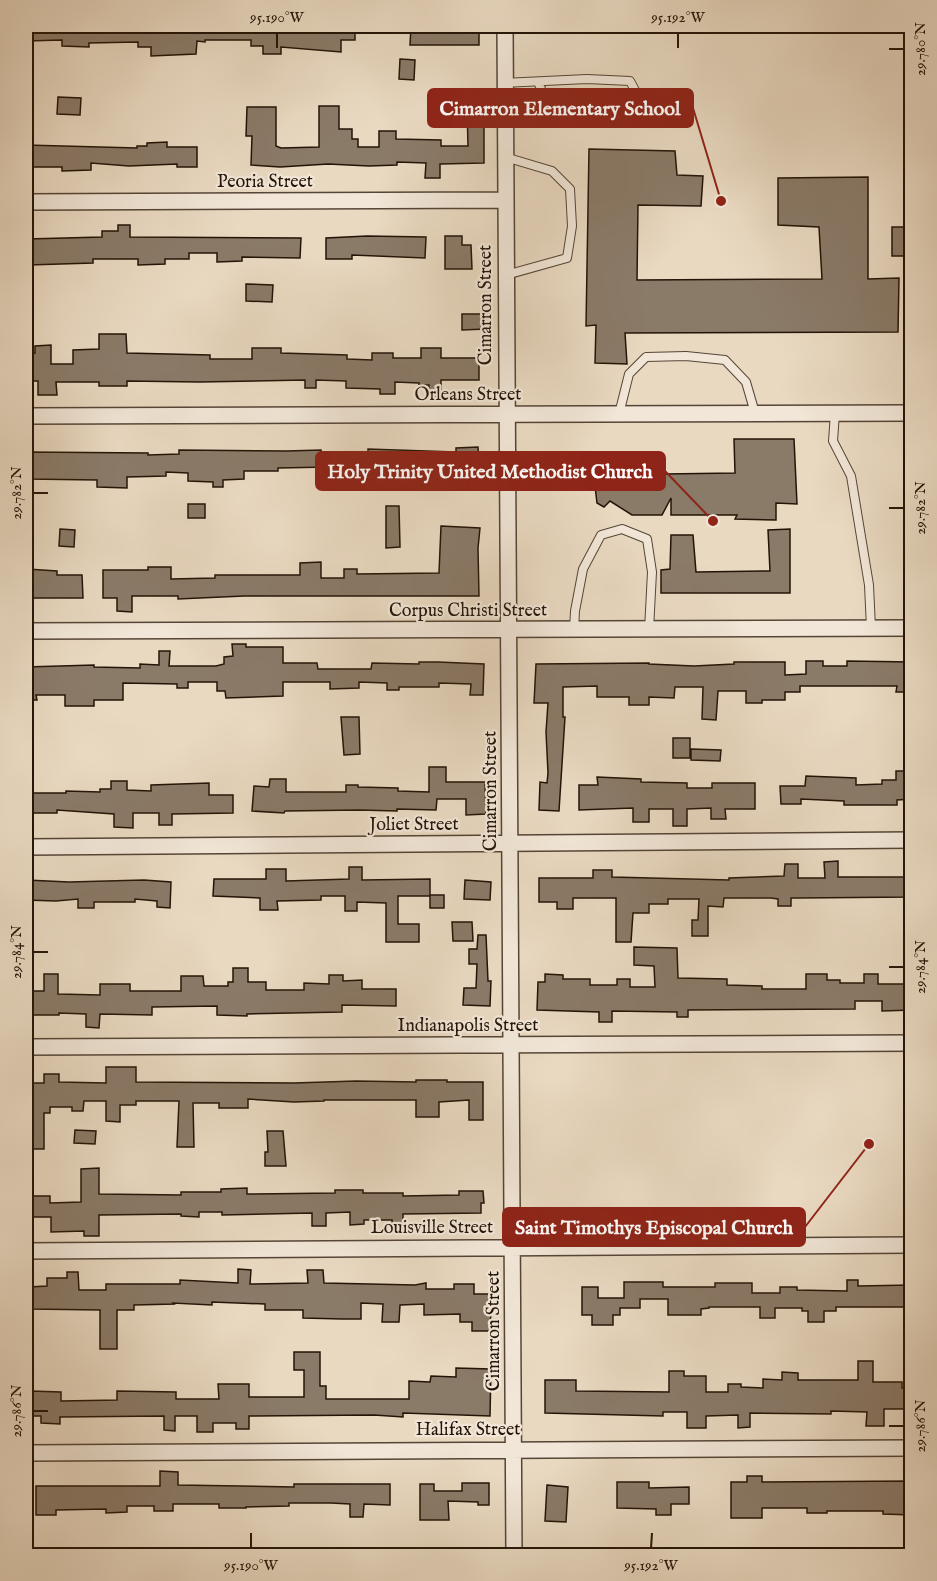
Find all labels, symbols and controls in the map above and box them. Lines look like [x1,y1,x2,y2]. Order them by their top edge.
text: 95.190°W [249,8,305,27]
text: 95.192°W [650,8,705,27]
text: 29.780°N [911,22,930,76]
callout: Cimarron Elementary School [428,89,693,127]
text: Cimarron Elementary School [439,97,681,122]
street label: Peoria Street [217,171,313,194]
street label: Cimarron Street [475,245,498,365]
street label: Orleans Street [415,384,521,407]
callout: Holy Trinity United Methodist Church [316,452,665,490]
text: Holy Trinity United Methodist Church [327,460,653,485]
text: 29.782°N [7,466,26,520]
text: 29.782°N [911,481,930,535]
street label: Corpus Christi Street [389,600,547,623]
street label: Cimarron Street [480,731,503,851]
street label: Joliet Street [367,814,459,837]
text: 29.784°N [7,925,26,979]
text: 29.784°N [911,940,930,994]
street label: Indianapolis Street [397,1015,539,1038]
callout: Saint Timothys Episcopal Church [503,1208,805,1246]
text: Saint Timothys Episcopal Church [515,1216,793,1241]
street label: Louisville Street [371,1217,493,1240]
street label: Cimarron Street [483,1271,506,1391]
text: 29.786°N [7,1384,26,1437]
text: 29.786°N [911,1399,930,1452]
street label: Halifax Street [416,1419,520,1442]
text: 95.190°W [223,1556,279,1575]
text: 95.192°W [623,1556,678,1575]

